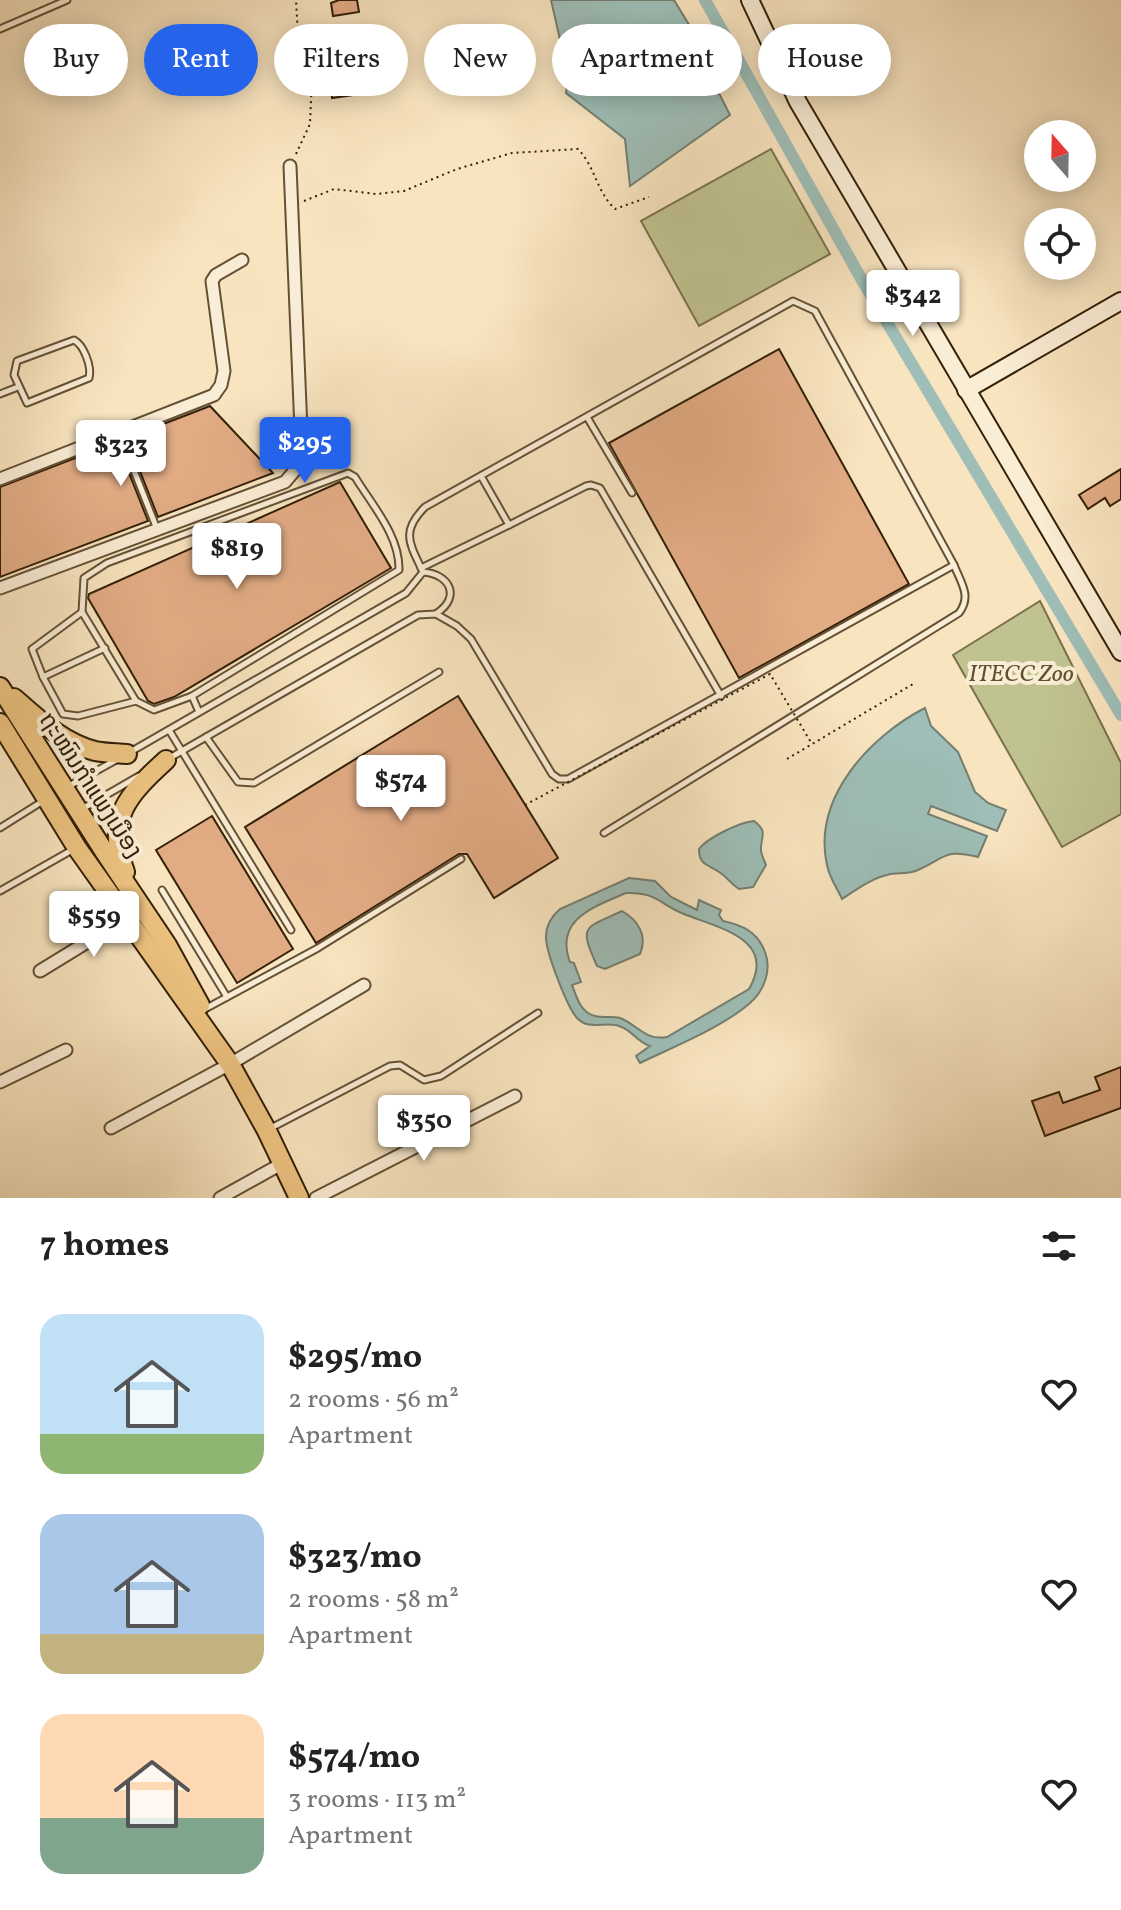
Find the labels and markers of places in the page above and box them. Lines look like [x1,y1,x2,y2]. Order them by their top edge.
pin: $342 [866,270,960,338]
pin: $295 [258,417,352,485]
pin: $323 [74,420,168,488]
pin: $819 [190,523,284,591]
pin: $574 [354,755,448,823]
pin: $559 [47,891,141,959]
pin: $350 [377,1095,471,1163]

